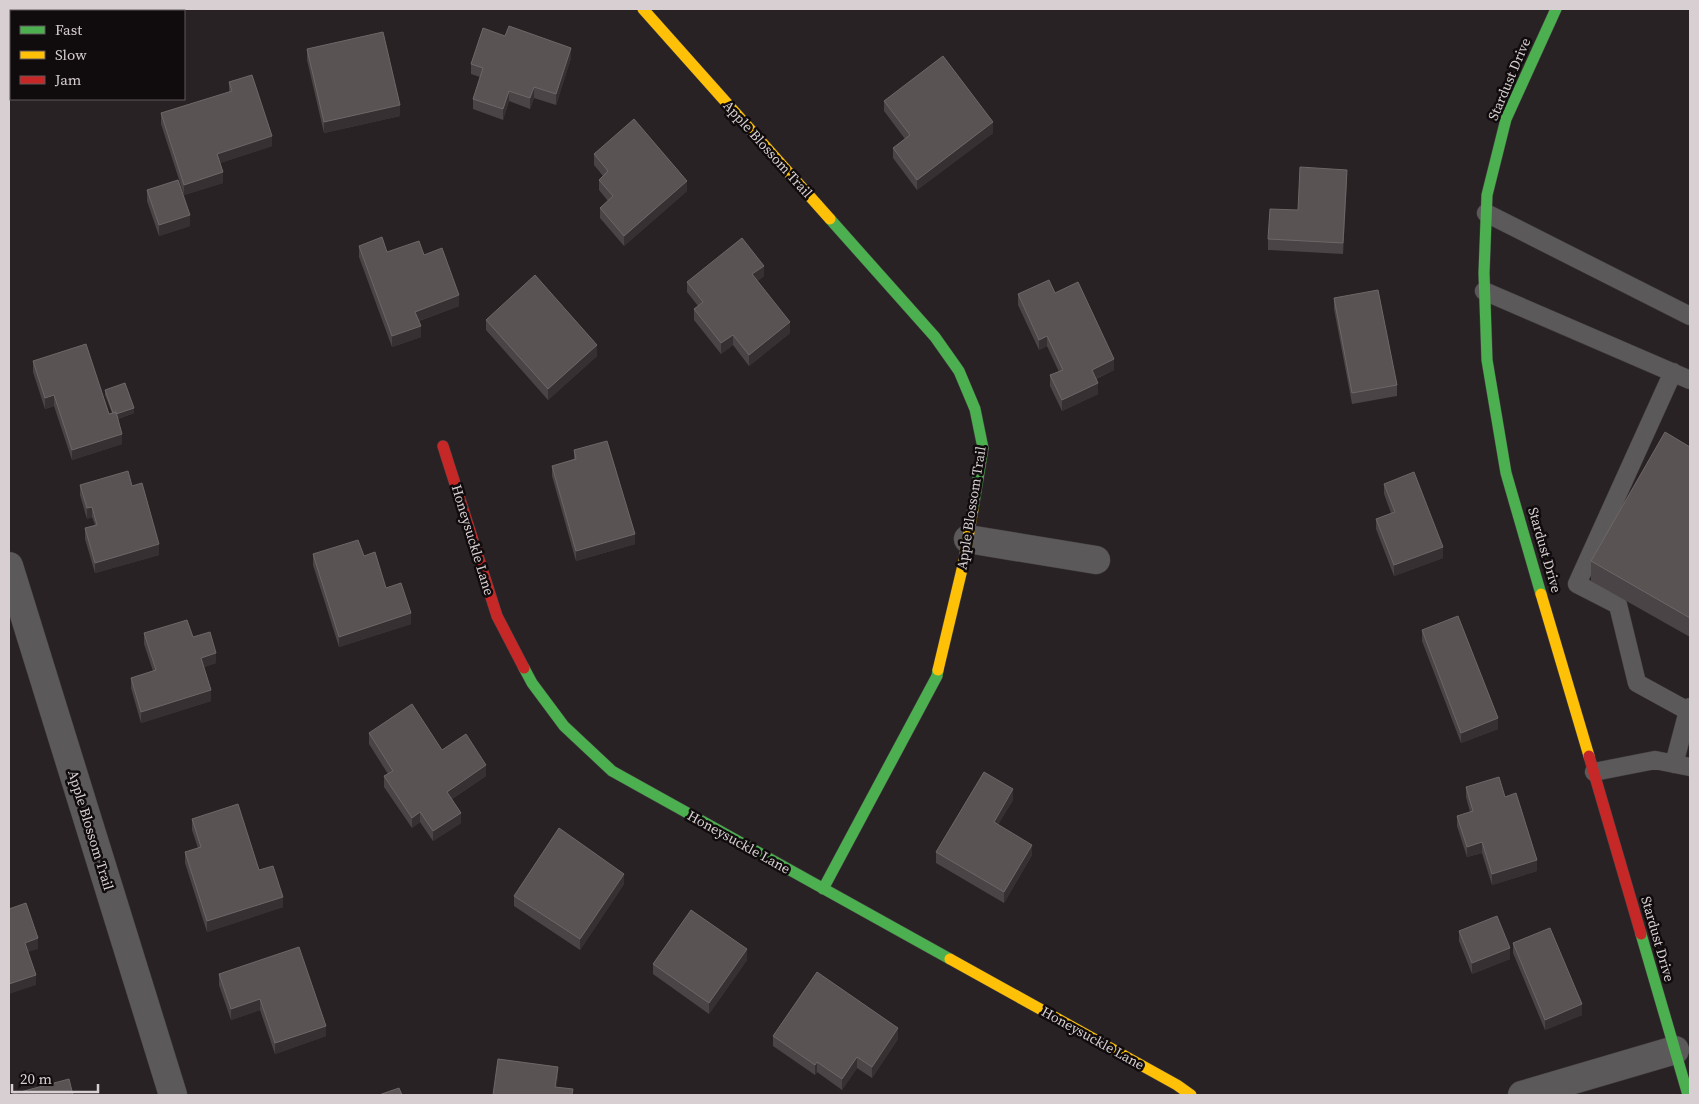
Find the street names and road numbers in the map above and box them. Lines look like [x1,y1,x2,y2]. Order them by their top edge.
street label: Stardust Drive [1483,35,1535,123]
street label: Apple Blossom Trail [719,96,817,202]
street label: Apple Blossom Trail [951,445,991,571]
street label: Honeysuckle Lane [447,482,499,598]
street label: Stardust Drive [1523,505,1567,595]
street label: Apple Blossom Trail [63,767,119,893]
street label: Honeysuckle Lane [684,805,794,879]
street label: Stardust Drive [1636,894,1680,984]
street label: Honeysuckle Lane [1038,1001,1148,1075]

